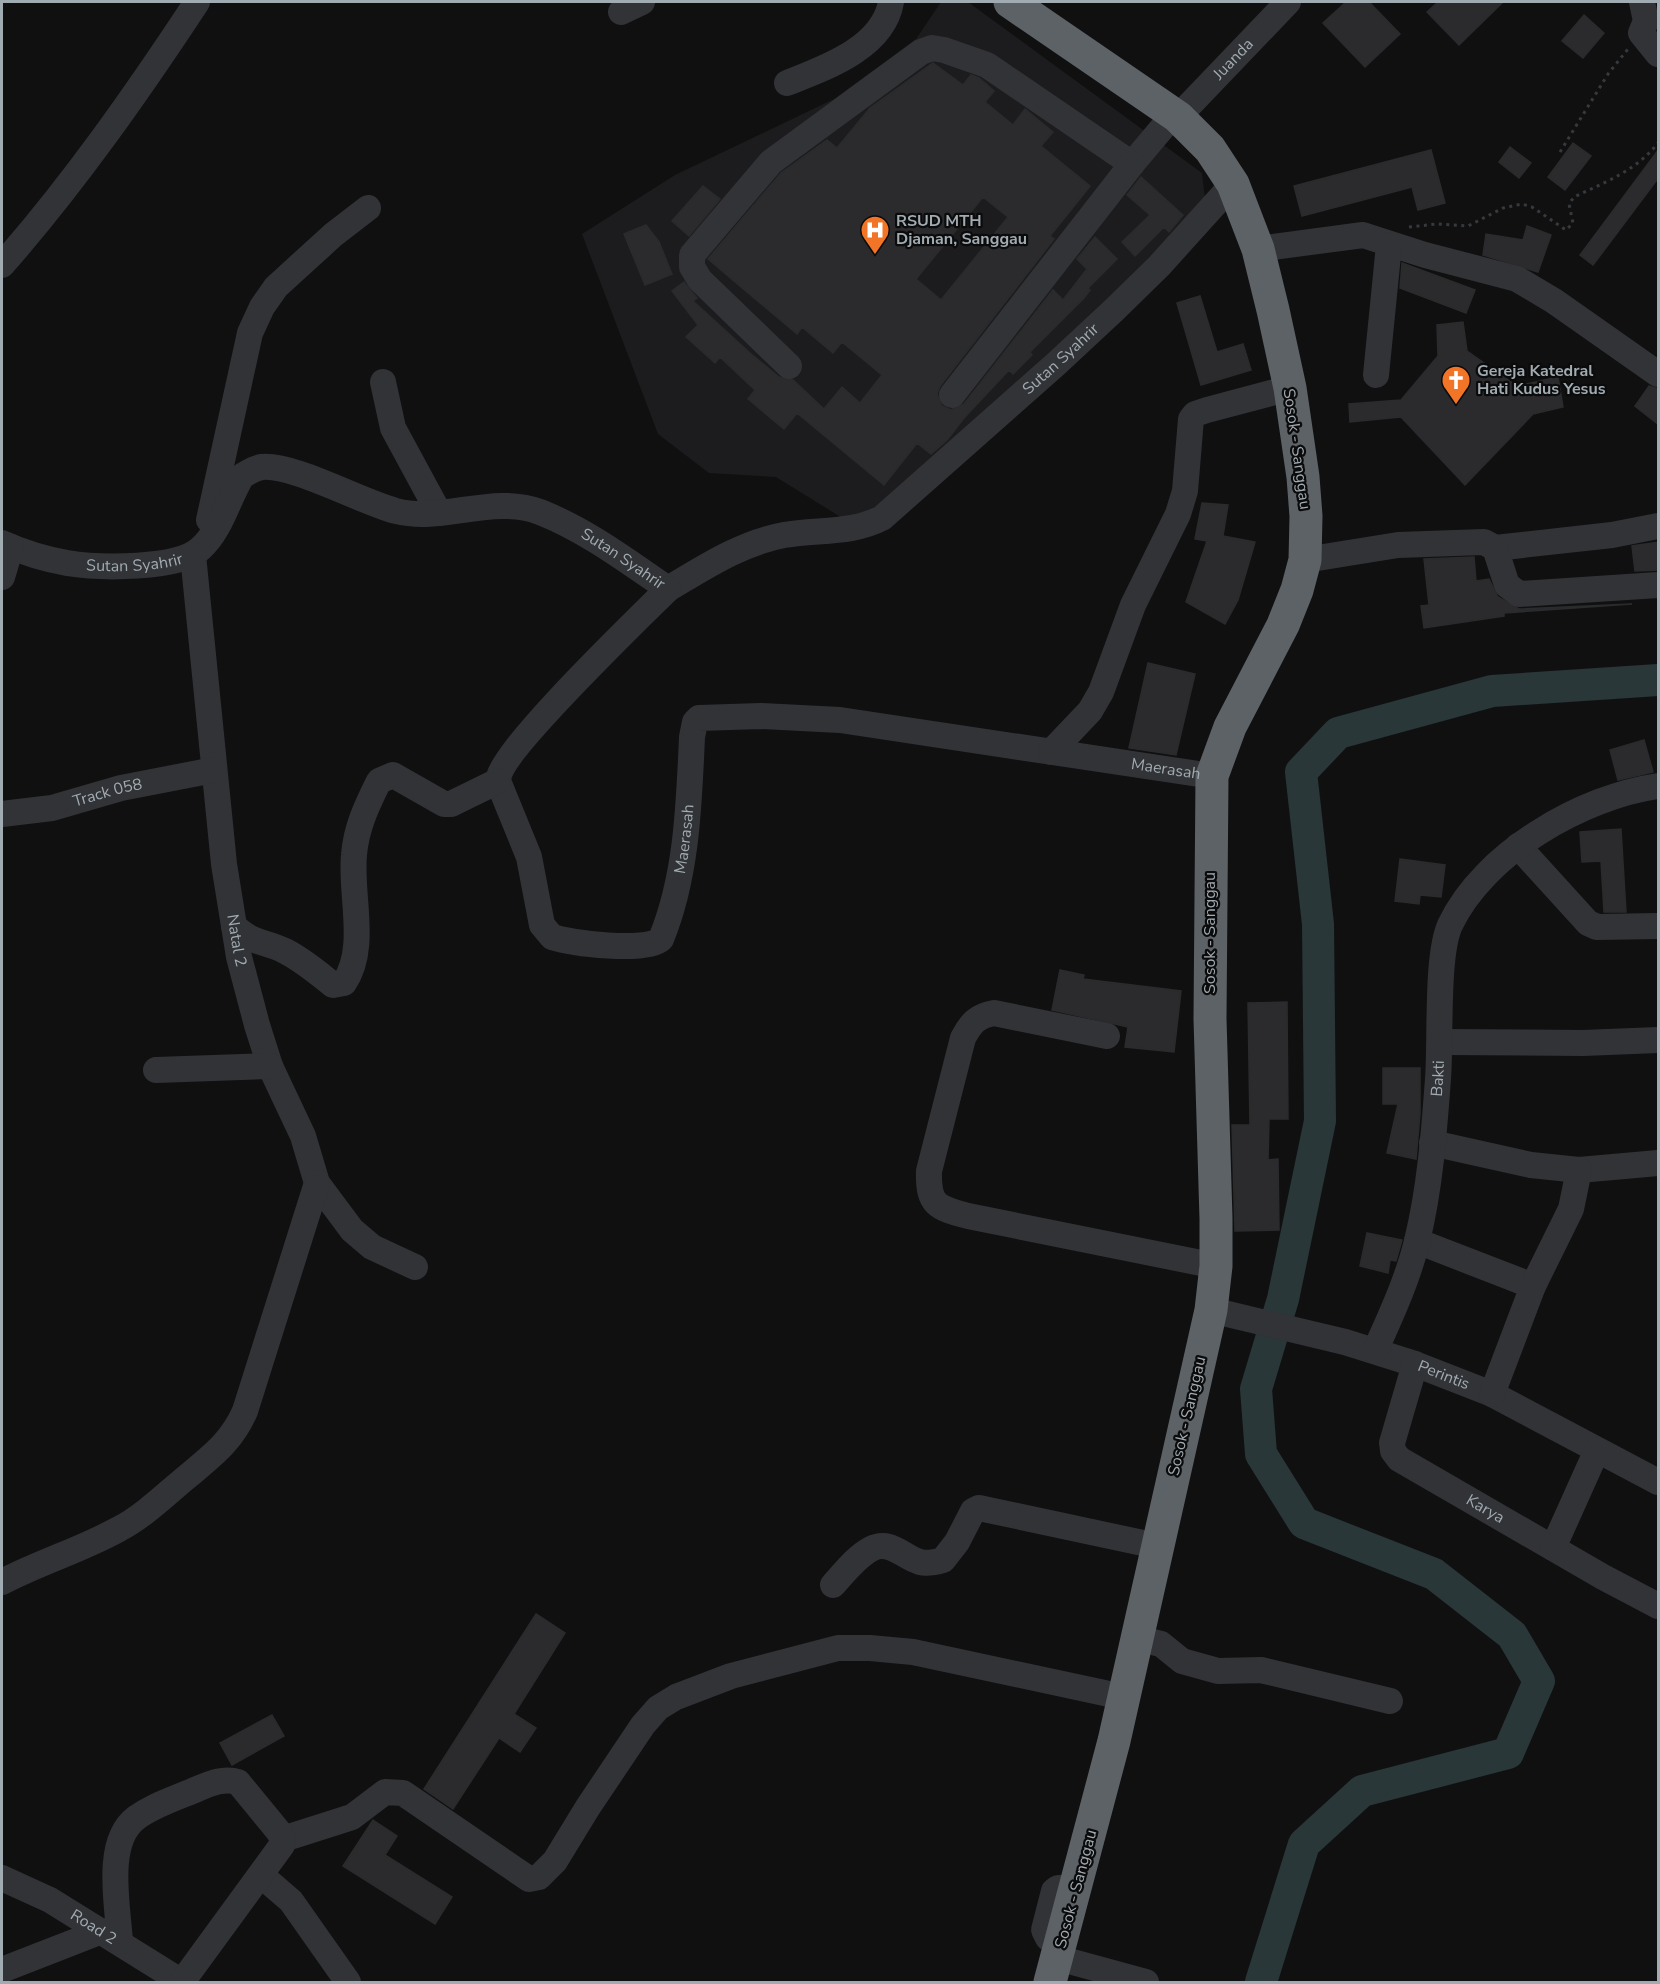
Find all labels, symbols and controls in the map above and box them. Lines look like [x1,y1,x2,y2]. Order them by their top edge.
street label: Juanda [1208,34,1258,85]
place label: RSUD MTH Djaman, Sanggau [896,210,1027,250]
hospital icon: RSUD MTH Djaman, Sanggau [859,214,891,256]
street label: Sutan Syahrir [1018,318,1104,400]
place label: Gereja Katedral Hati Kudus Yesus [1477,360,1606,400]
church icon: Gereja Katedral Hati Kudus Yesus [1440,364,1472,406]
street label: Sosok - Sanggau [1278,387,1316,511]
street label: Sutan Syahrir [577,523,670,595]
street label: Sutan Syahrir [85,548,186,577]
street label: Maerasah [1130,753,1202,785]
street label: Track 058 [70,773,144,812]
street label: Maerasah [669,803,699,876]
street label: Sosok - Sanggau [1199,872,1221,994]
street label: Natal 2 [221,913,252,969]
street label: Bakti [1426,1060,1450,1097]
street label: Sosok - Sanggau [1163,1354,1211,1478]
street label: Perintis [1415,1355,1473,1395]
street label: Karya [1462,1489,1509,1529]
street label: Sosok - Sanggau [1050,1827,1102,1951]
street label: Road 2 [66,1904,121,1950]

